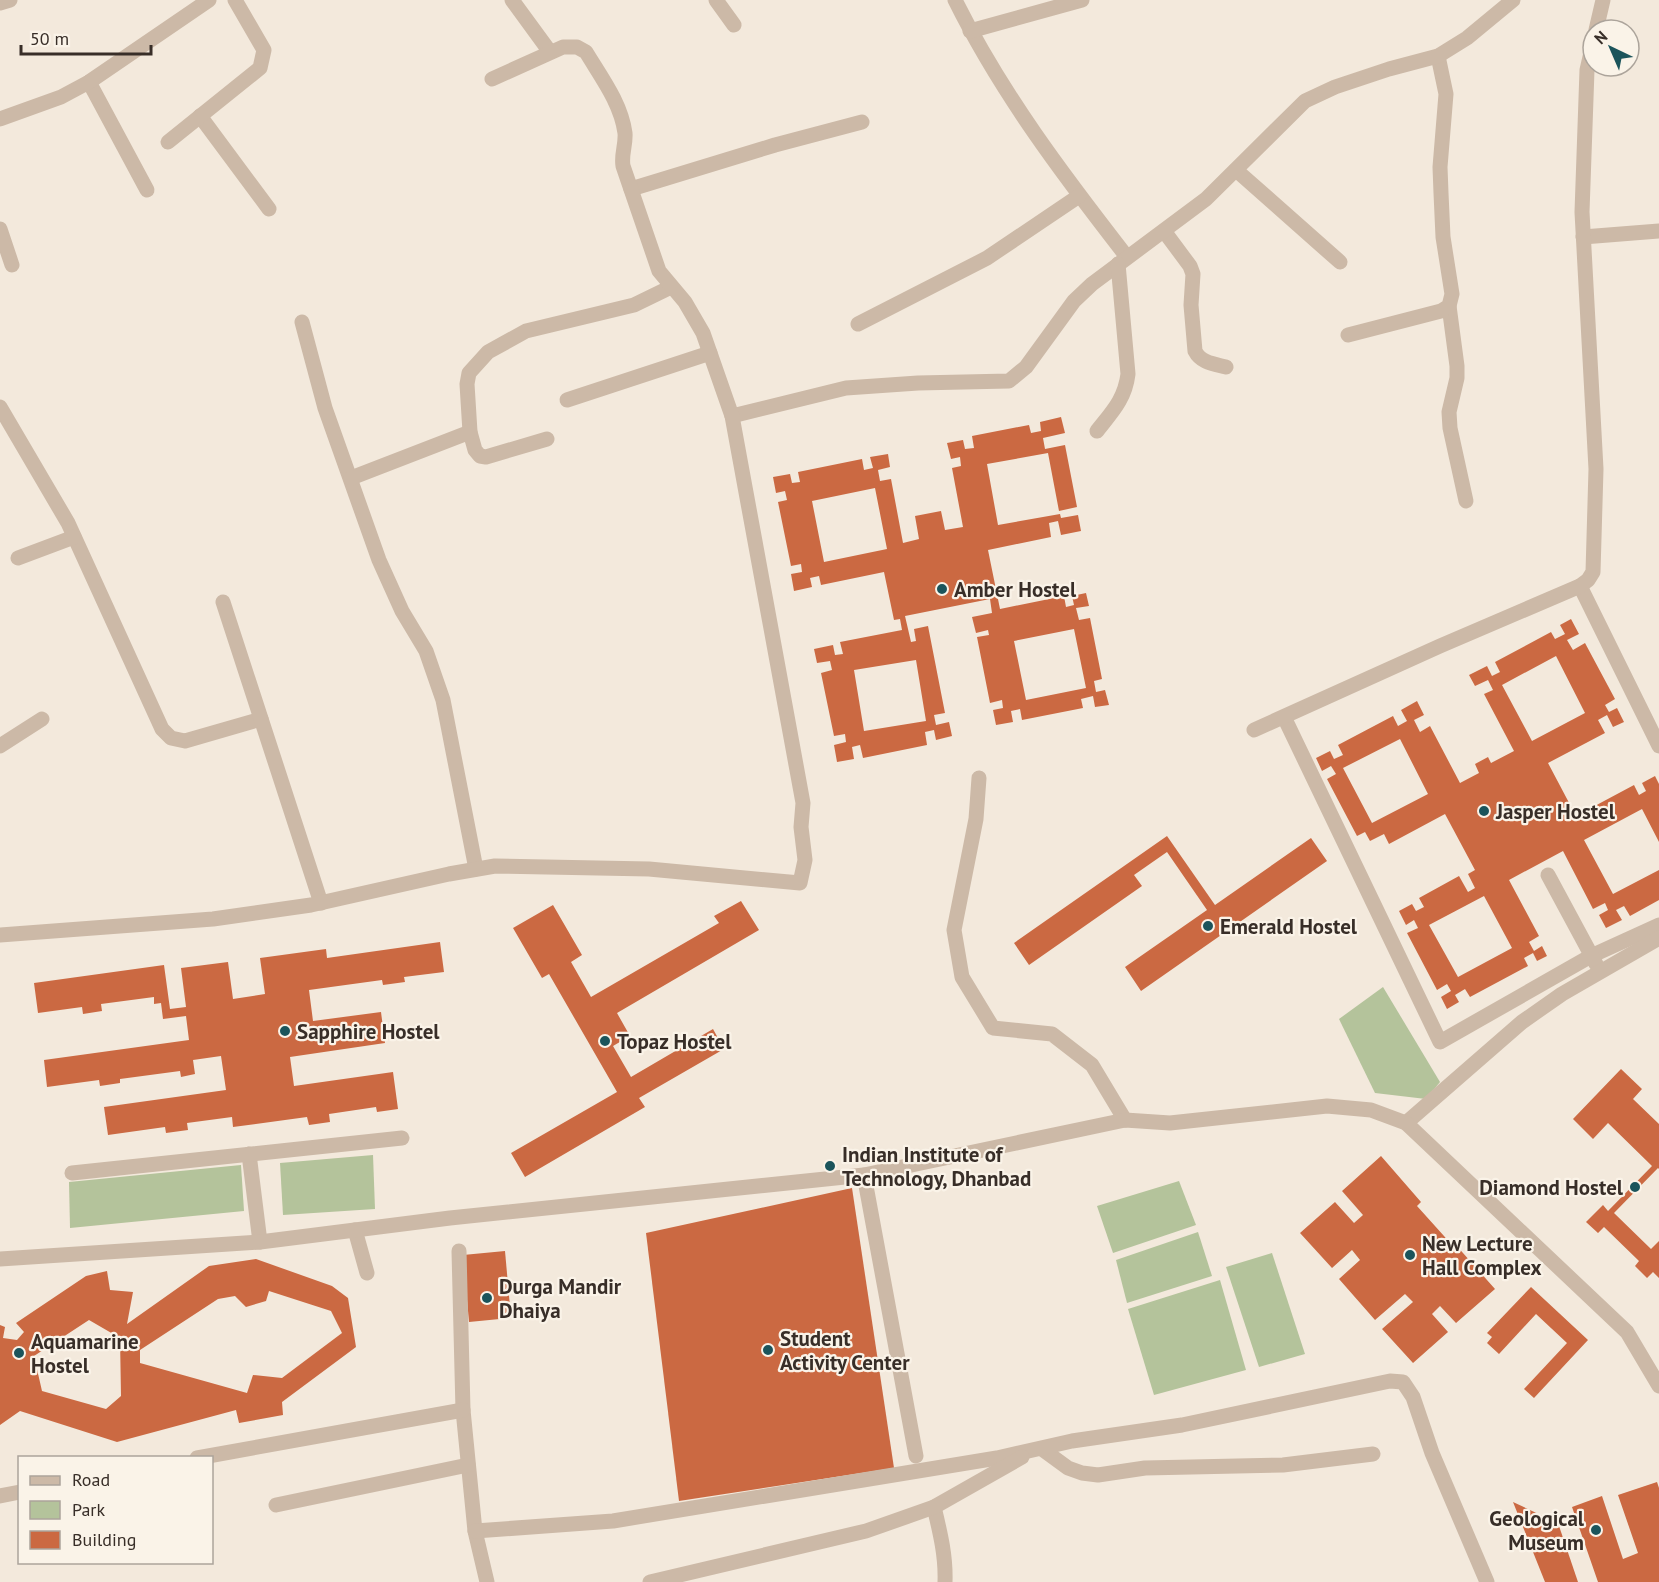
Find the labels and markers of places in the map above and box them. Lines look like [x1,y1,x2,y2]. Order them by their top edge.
place label: Amber Hostel [954,576,1077,603]
marker: Amber Hostel [935,582,949,596]
place label: Jasper Hostel [1495,798,1616,825]
marker: Jasper Hostel [1477,804,1491,818]
place label: Emerald Hostel [1220,913,1358,940]
marker: Emerald Hostel [1201,919,1215,933]
place label: Sapphire Hostel [297,1018,440,1045]
marker: Sapphire Hostel [278,1024,292,1038]
place label: Topaz Hostel [617,1028,732,1055]
marker: Topaz Hostel [598,1034,612,1048]
place label: Indian Institute of Technology, Dhanbad [842,1141,1031,1192]
marker: Indian Institute of Technology, Dhanbad [823,1159,837,1173]
place label: Diamond Hostel [1479,1174,1624,1201]
marker: Diamond Hostel [1628,1180,1642,1194]
place label: New Lecture Hall Complex [1422,1230,1541,1281]
marker: New Lecture Hall Complex [1403,1248,1417,1262]
place label: Durga Mandir Dhaiya [499,1273,622,1324]
marker: Durga Mandir Dhaiya [480,1291,494,1305]
place label: Student Activity Center [780,1325,910,1376]
place label: Aquamarine Hostel [31,1328,139,1379]
marker: Student Activity Center [761,1343,775,1357]
marker: Aquamarine Hostel [12,1346,26,1360]
place label: Geological Museum [1489,1505,1585,1556]
marker: Geological Museum [1589,1523,1603,1537]

